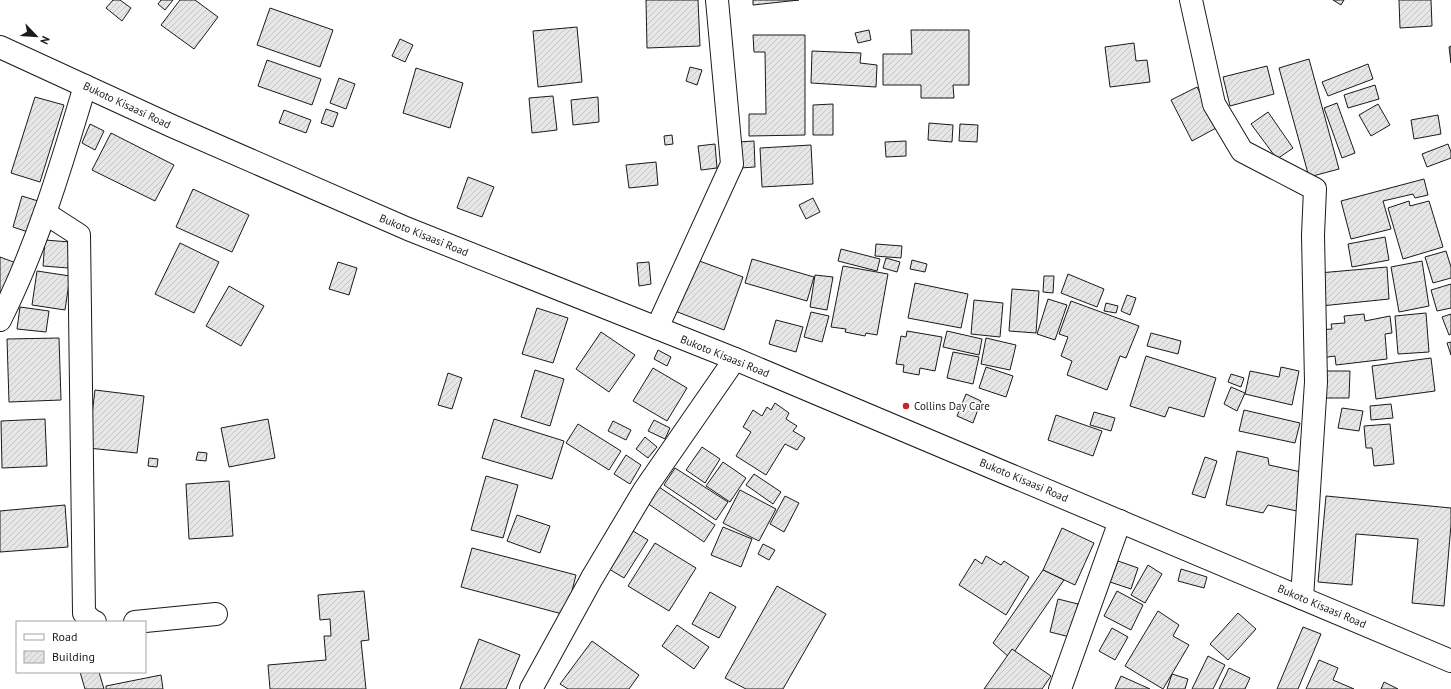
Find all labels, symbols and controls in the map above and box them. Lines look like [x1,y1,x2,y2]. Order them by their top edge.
north arrow [16,16,56,56]
text: N [37,34,53,46]
street label: Bukoto Kisaasi Road [81,79,173,131]
street label: Bukoto Kisaasi Road [377,211,471,259]
street label: Bukoto Kisaasi Road [678,332,772,380]
place label: Collins Day Care [914,399,990,413]
marker: Collins Day Care [901,401,911,411]
street label: Bukoto Kisaasi Road [978,455,1070,505]
street label: Bukoto Kisaasi Road [1276,581,1368,631]
legend [16,621,146,673]
text: Road [52,629,77,644]
text: Building [52,649,95,664]

